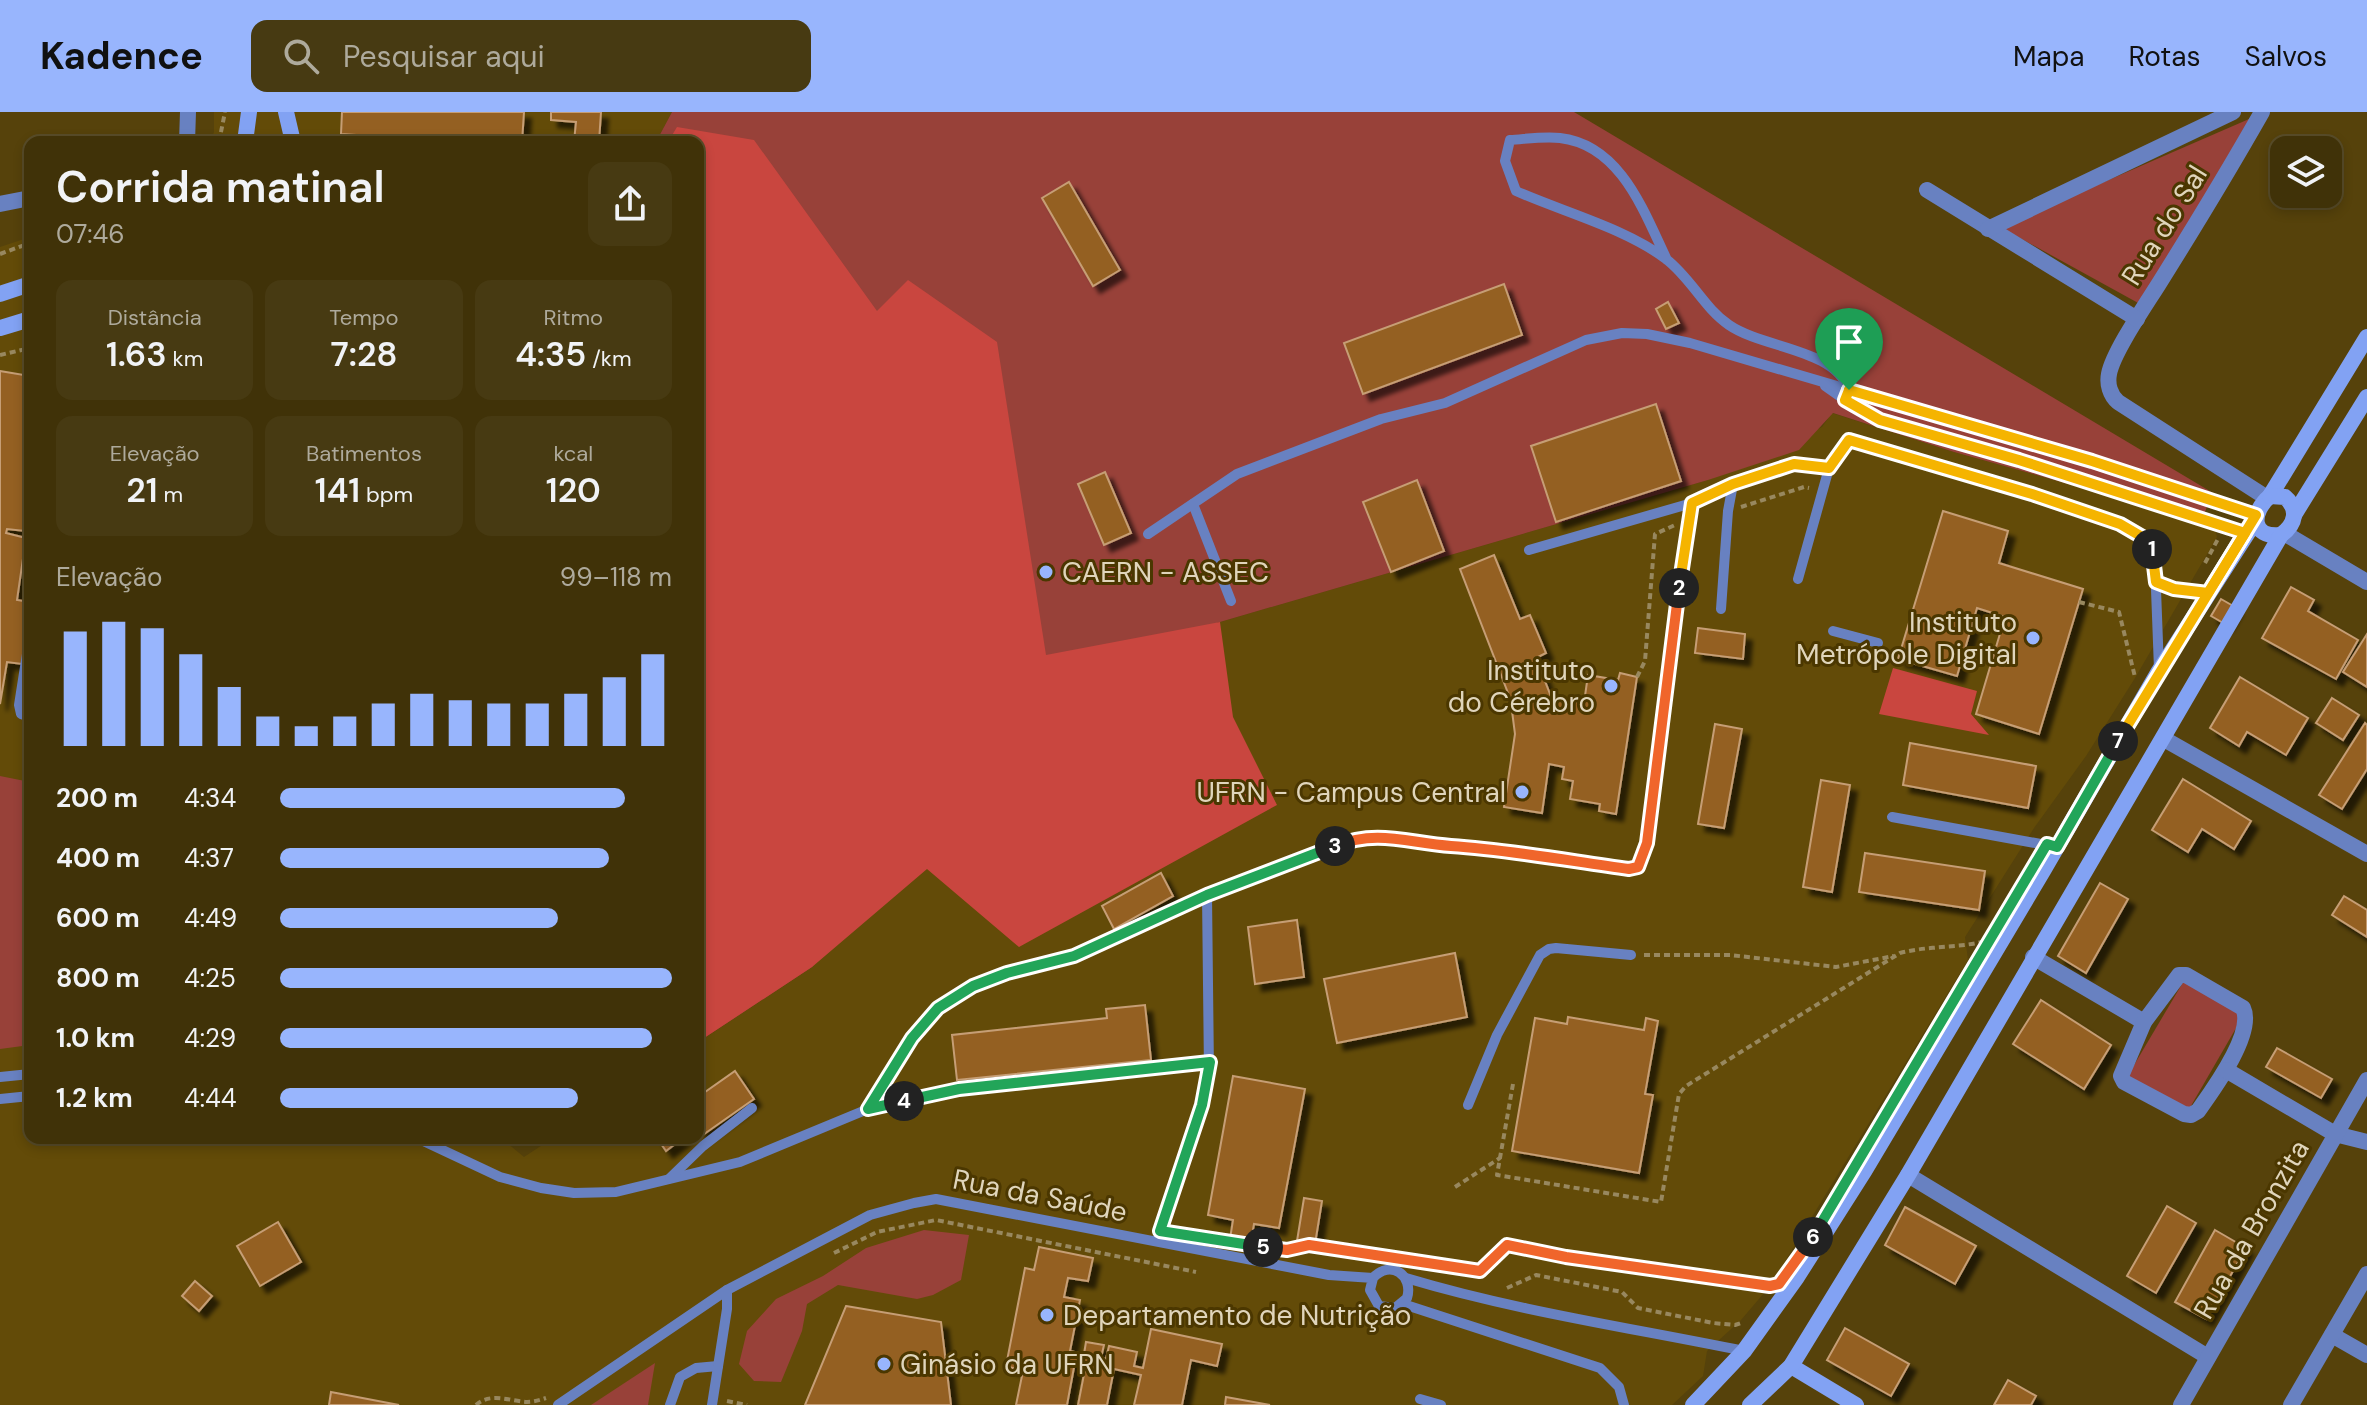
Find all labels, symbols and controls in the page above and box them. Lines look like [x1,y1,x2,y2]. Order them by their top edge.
search box [251,20,811,92]
text: Kadence [40,31,203,81]
icon: search [279,34,323,78]
text: Pesquisar aqui [343,37,545,76]
text: Mapa [2013,38,2084,75]
text: Rotas [2128,38,2201,75]
text: Salvos [2245,38,2327,75]
map controls [2270,136,2342,208]
button: layers [2270,136,2342,208]
text: Corrida matinal [56,158,385,216]
street label: Rua do Sal [2113,158,2216,292]
button: share [588,162,672,246]
text: 07:46 [56,217,125,251]
text: Distância [108,303,202,332]
text: Tempo [329,303,399,332]
text: Ritmo [544,303,603,332]
pin [1815,308,1883,390]
icon: arrive [1827,320,1871,364]
text: 1.63 [106,332,167,377]
text: 7:28 [331,332,397,377]
text: 4:35 [515,332,586,377]
text: km [167,344,203,373]
text: /km [586,344,632,373]
text: Elevação [110,439,200,468]
text: Batimentos [306,439,422,468]
text: kcal [553,439,593,468]
text: 21 [126,468,158,513]
text: 141 [315,468,360,513]
text: 120 [546,468,601,513]
text: m [158,480,183,509]
text: bpm [360,480,413,509]
pin: 1 [2132,529,2172,569]
text: 1 [2148,534,2156,563]
place label: CAERN - ASSEC [1062,554,1269,591]
text: Elevação [56,560,162,594]
text: 99–118 m [560,560,672,594]
marker: CAERN - ASSEC [1037,563,1055,581]
pin: 2 [1659,568,1699,608]
text: 2 [1673,573,1685,602]
place label: Instituto Metrópole Digital [1796,604,2017,673]
marker: Instituto Metrópole Digital [2024,629,2042,647]
place label: Instituto do Cérebro [1448,652,1595,721]
marker: Instituto do Cérebro [1602,677,1620,695]
pin: 7 [2098,721,2138,761]
text: 7 [2112,726,2124,755]
place label: UFRN - Campus Central [1196,774,1506,811]
text: 200 m [56,781,138,815]
text: 4:34 [184,781,236,815]
marker: UFRN - Campus Central [1513,783,1531,801]
pin: 3 [1315,826,1355,866]
text: 3 [1328,831,1342,860]
text: 400 m [56,841,140,875]
text: 4:37 [184,841,234,875]
text: 600 m [56,901,140,935]
text: 4:49 [184,901,237,935]
text: 800 m [56,961,140,995]
text: 4:25 [184,961,236,995]
text: 1.0 km [56,1021,135,1055]
text: 4:29 [184,1021,236,1055]
text: 1.2 km [56,1081,133,1115]
text: 4:44 [184,1081,237,1115]
pin: 4 [884,1081,924,1121]
text: 4 [897,1086,911,1115]
street label: Rua da Bronzita [2185,1133,2318,1325]
street label: Rua da Saúde [950,1160,1130,1230]
pin: 6 [1793,1217,1833,1257]
text: 6 [1806,1222,1820,1251]
pin: 5 [1243,1227,1283,1267]
text: 5 [1256,1232,1270,1261]
place label: Departamento de Nutrição [1063,1297,1411,1334]
marker: Departamento de Nutrição [1038,1306,1056,1324]
place label: Ginásio da UFRN [900,1346,1114,1383]
marker: Ginásio da UFRN [875,1355,893,1373]

